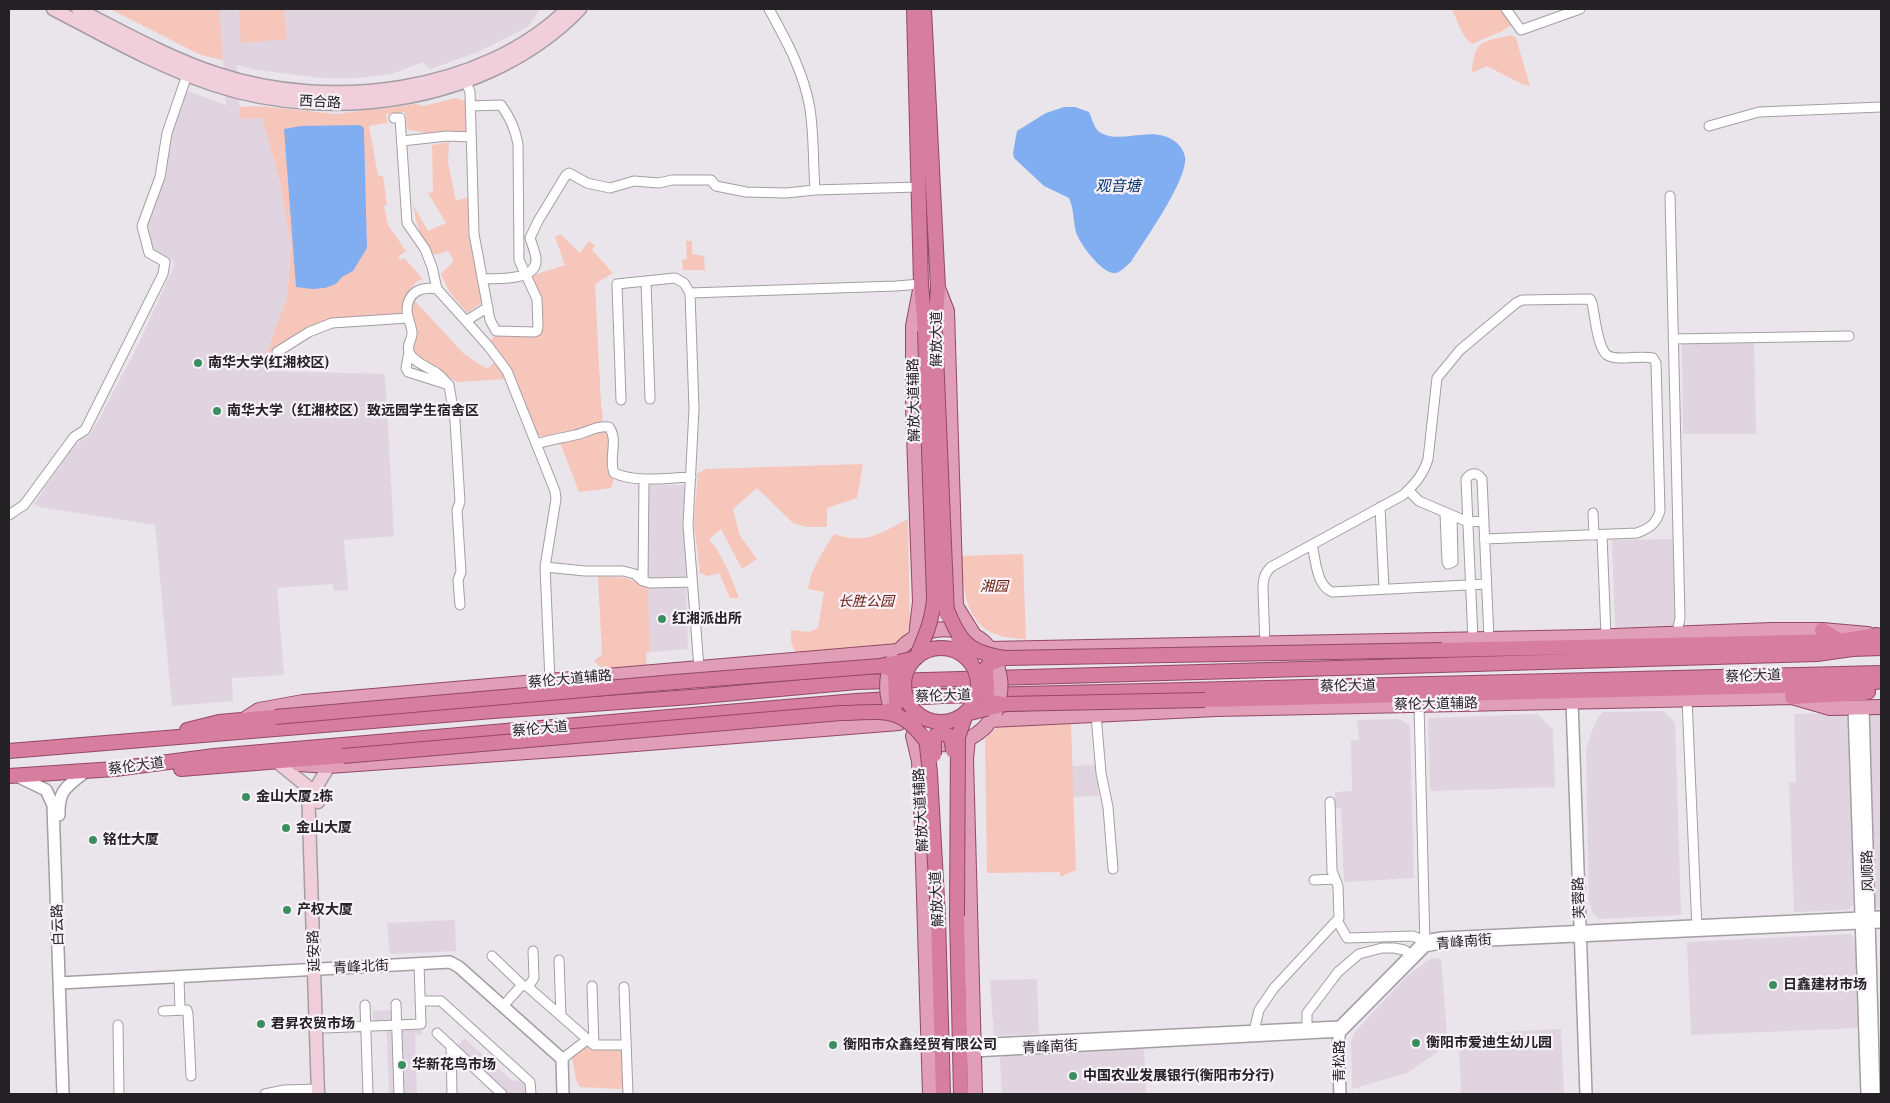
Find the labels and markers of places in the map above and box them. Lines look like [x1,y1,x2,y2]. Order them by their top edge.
place label: 南华大学(红湘校区) [208,355,329,371]
marker: 南华大学(红湘校区) [192,357,204,369]
place label: 南华大学（红湘校区）致远园学生宿舍区 [227,403,479,419]
marker: 南华大学（红湘校区）致远园学生宿舍区 [211,405,223,417]
place label: 红湘派出所 [672,611,742,627]
marker: 红湘派出所 [656,613,668,625]
place label: 金山大厦2栋 [256,789,333,805]
marker: 金山大厦2栋 [240,791,252,803]
place label: 金山大厦 [296,820,352,836]
marker: 金山大厦 [280,822,292,834]
place label: 铭仕大厦 [103,832,159,848]
marker: 铭仕大厦 [87,834,99,846]
place label: 产权大厦 [297,902,353,918]
marker: 产权大厦 [281,904,293,916]
place label: 日鑫建材市场 [1783,977,1867,993]
marker: 日鑫建材市场 [1767,979,1779,991]
place label: 君昇农贸市场 [271,1016,355,1032]
marker: 君昇农贸市场 [255,1018,267,1030]
place label: 衡阳市爱迪生幼儿园 [1426,1035,1552,1051]
place label: 衡阳市众鑫经贸有限公司 [843,1037,997,1053]
marker: 衡阳市爱迪生幼儿园 [1410,1037,1422,1049]
marker: 衡阳市众鑫经贸有限公司 [827,1039,839,1051]
place label: 华新花鸟市场 [412,1057,496,1073]
marker: 华新花鸟市场 [396,1059,408,1071]
place label: 中国农业发展银行(衡阳市分行) [1083,1068,1274,1084]
marker: 中国农业发展银行(衡阳市分行) [1067,1070,1079,1082]

